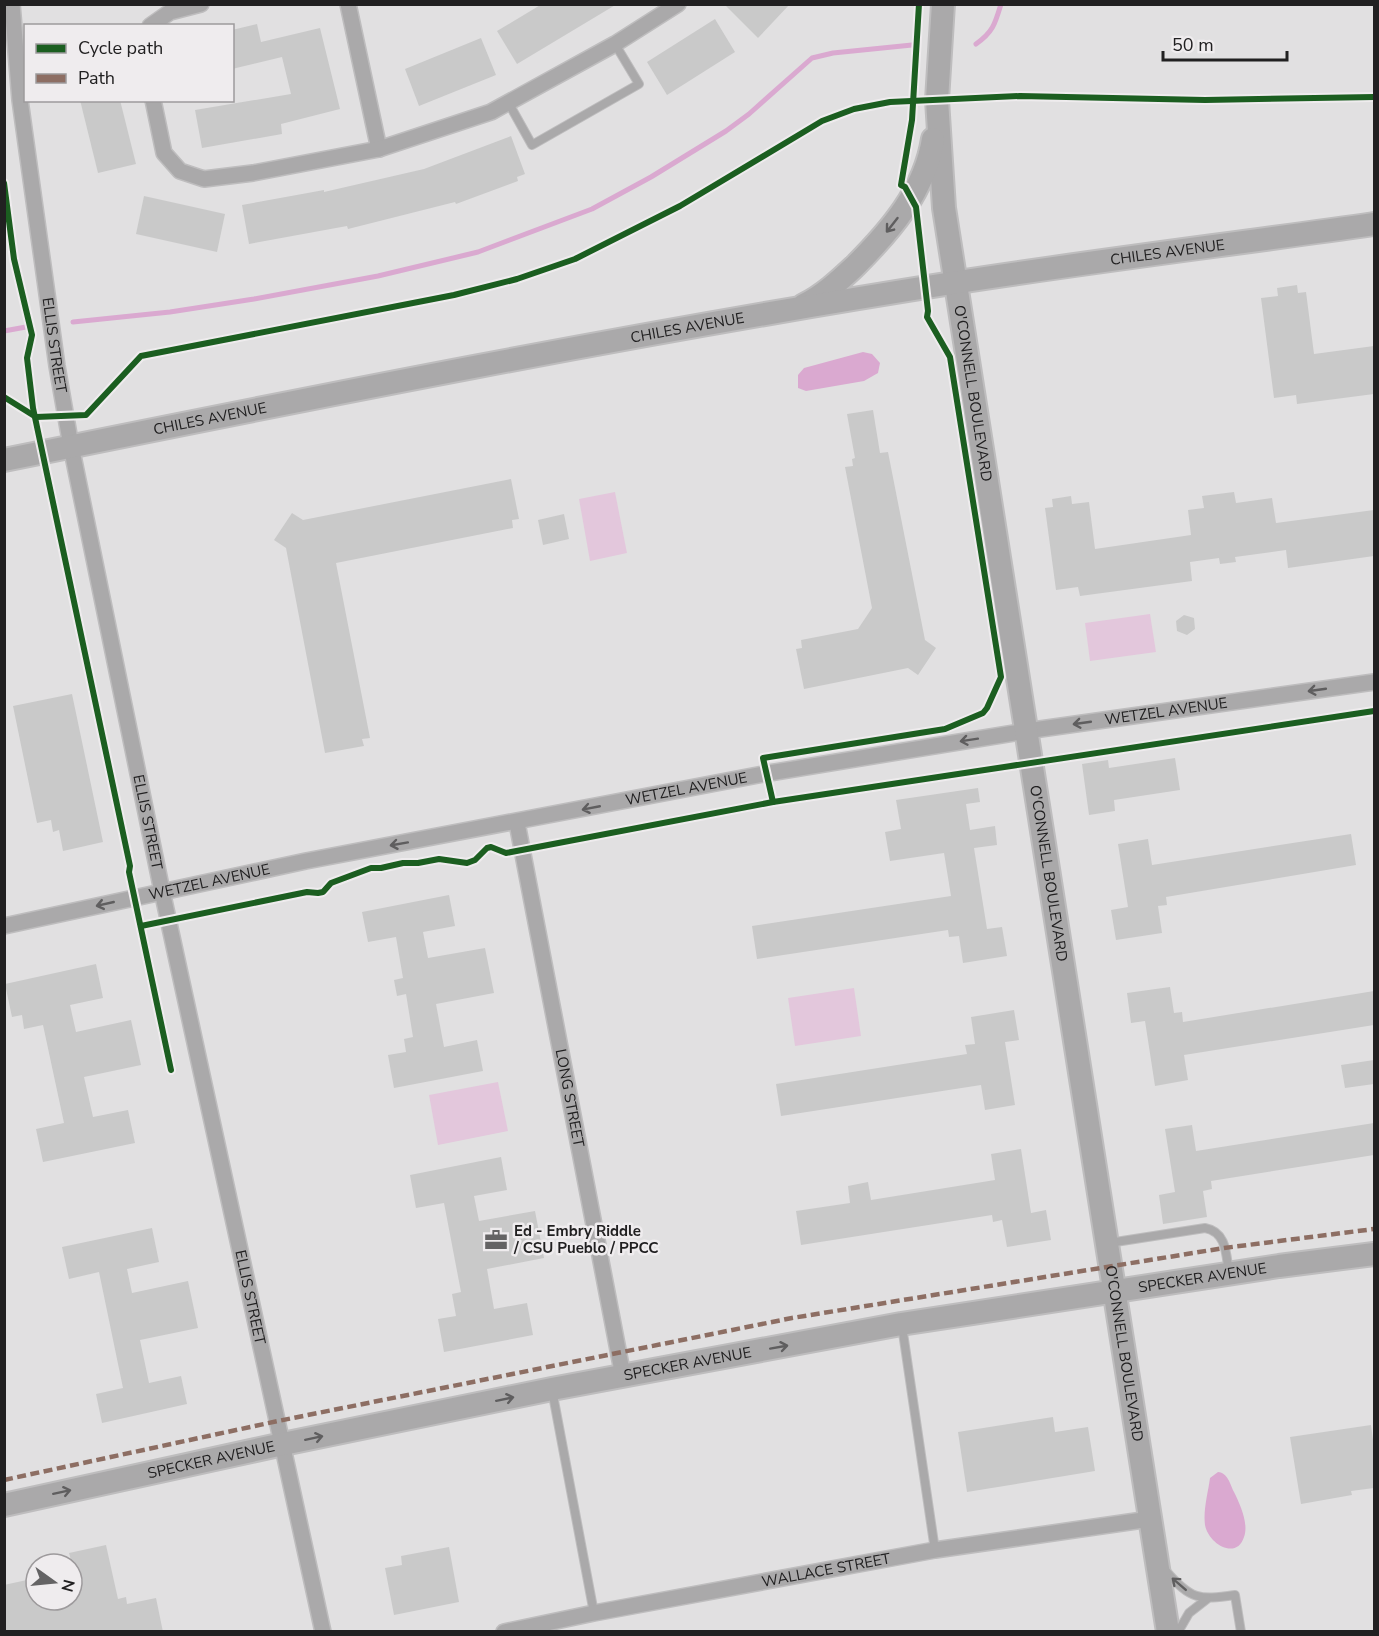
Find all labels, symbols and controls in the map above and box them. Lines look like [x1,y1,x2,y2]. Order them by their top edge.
legend [24,24,234,102]
scale bar [1163,24,1288,62]
text: 50 m [1172,33,1214,57]
text: Cycle path [78,36,163,60]
text: Path [78,66,115,90]
one-way arrow [886,217,899,233]
street label: CHILES AVENUE [1109,235,1226,270]
street label: ELLIS STREET [38,296,72,395]
street label: O'CONNELL BOULEVARD [949,304,997,483]
street label: CHILES AVENUE [629,308,746,348]
street label: CHILES AVENUE [151,397,268,440]
one-way arrow [1307,685,1327,696]
street label: WETZEL AVENUE [1103,693,1229,730]
one-way arrow [1072,718,1092,729]
one-way arrow [959,735,979,746]
street label: WETZEL AVENUE [624,767,749,810]
street label: ELLIS STREET [128,773,167,871]
street label: O'CONNELL BOULEVARD [1025,784,1072,963]
one-way arrow [581,803,601,814]
one-way arrow [390,839,409,850]
street label: WETZEL AVENUE [147,859,272,905]
one-way arrow [96,898,115,910]
street label: LONG STREET [551,1047,589,1149]
place label: Ed - Embry Riddle / CSU Pueblo / PPCC [513,1221,658,1258]
office icon: Ed - Embry Riddle / CSU Pueblo / PPCC [483,1227,509,1253]
street label: ELLIS STREET [230,1248,270,1346]
street label: SPECKER AVENUE [1137,1258,1268,1297]
street label: O'CONNELL BOULEVARD [1100,1264,1148,1443]
one-way arrow [768,1341,788,1352]
street label: SPECKER AVENUE [622,1342,753,1385]
one-way arrow [495,1392,514,1404]
one-way arrow [303,1432,323,1443]
street label: SPECKER AVENUE [146,1436,277,1483]
one-way arrow [52,1486,71,1498]
street label: WALLACE STREET [760,1548,892,1592]
north arrow [24,1552,84,1612]
text: N [55,1577,80,1594]
one-way arrow [1172,1577,1187,1591]

